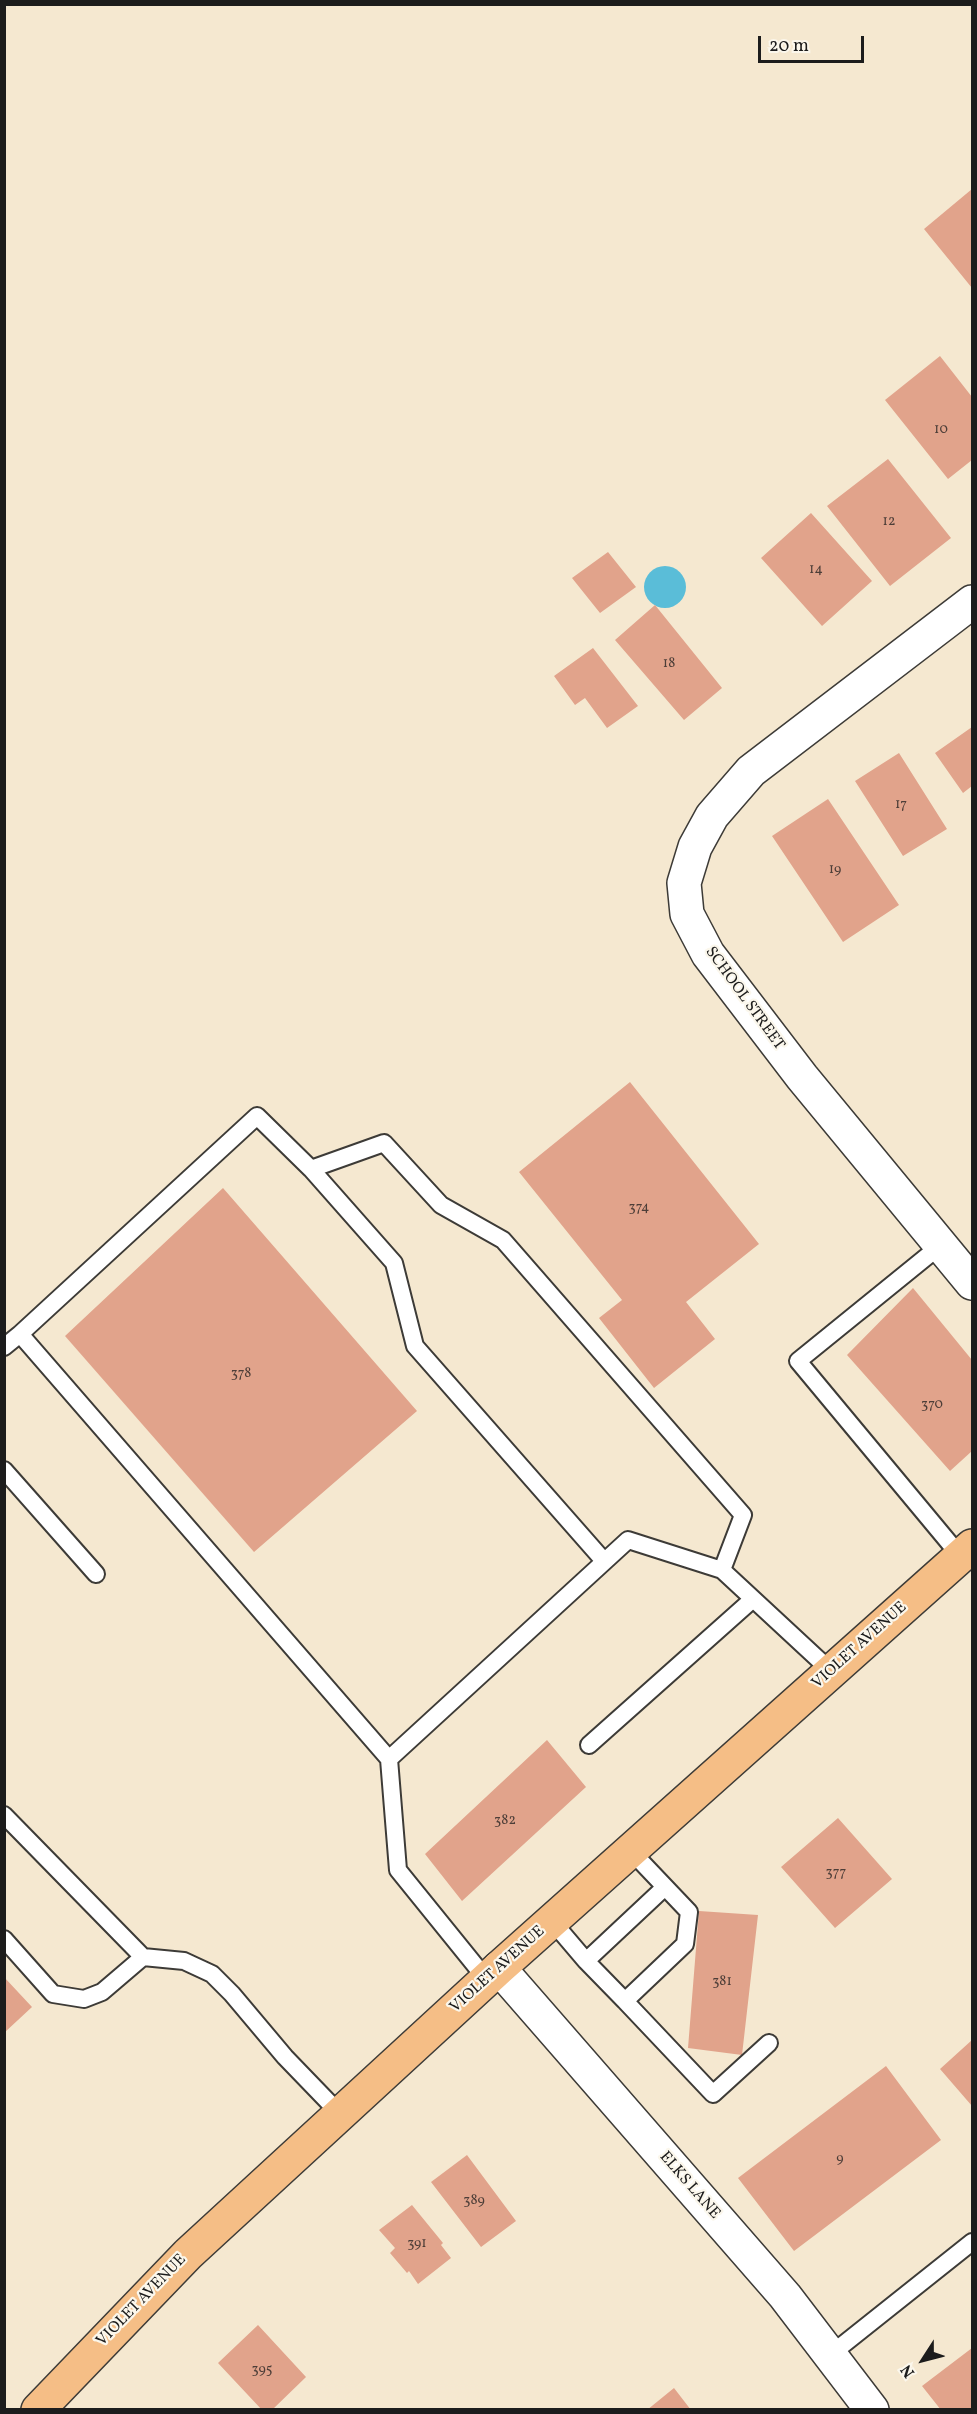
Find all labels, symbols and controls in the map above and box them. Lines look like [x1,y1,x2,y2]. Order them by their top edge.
scale bar [761,24,868,62]
text: 20 m [769,34,809,59]
house number: 10 [934,422,948,438]
house number: 12 [883,514,895,530]
house number: 14 [809,562,823,578]
house number: 18 [663,656,675,672]
house number: 17 [895,797,907,813]
house number: 19 [829,862,841,878]
street label: SCHOOL STREET [700,944,788,1054]
house number: 374 [629,1200,649,1216]
house number: 378 [231,1366,251,1382]
house number: 370 [921,1397,943,1413]
street label: VIOLET AVENUE [809,1598,911,1694]
house number: 382 [494,1813,516,1829]
house number: 377 [826,1865,846,1881]
street label: VIOLET AVENUE [447,1922,549,2018]
house number: 381 [712,1974,732,1990]
street label: ELKS LANE [654,2148,724,2224]
house number: 9 [836,2151,844,2167]
house number: 389 [463,2193,485,2209]
house number: 391 [407,2236,427,2252]
street label: VIOLET AVENUE [93,2251,191,2351]
north arrow [893,2330,953,2390]
text: N [896,2359,921,2382]
house number: 395 [252,2362,272,2378]

